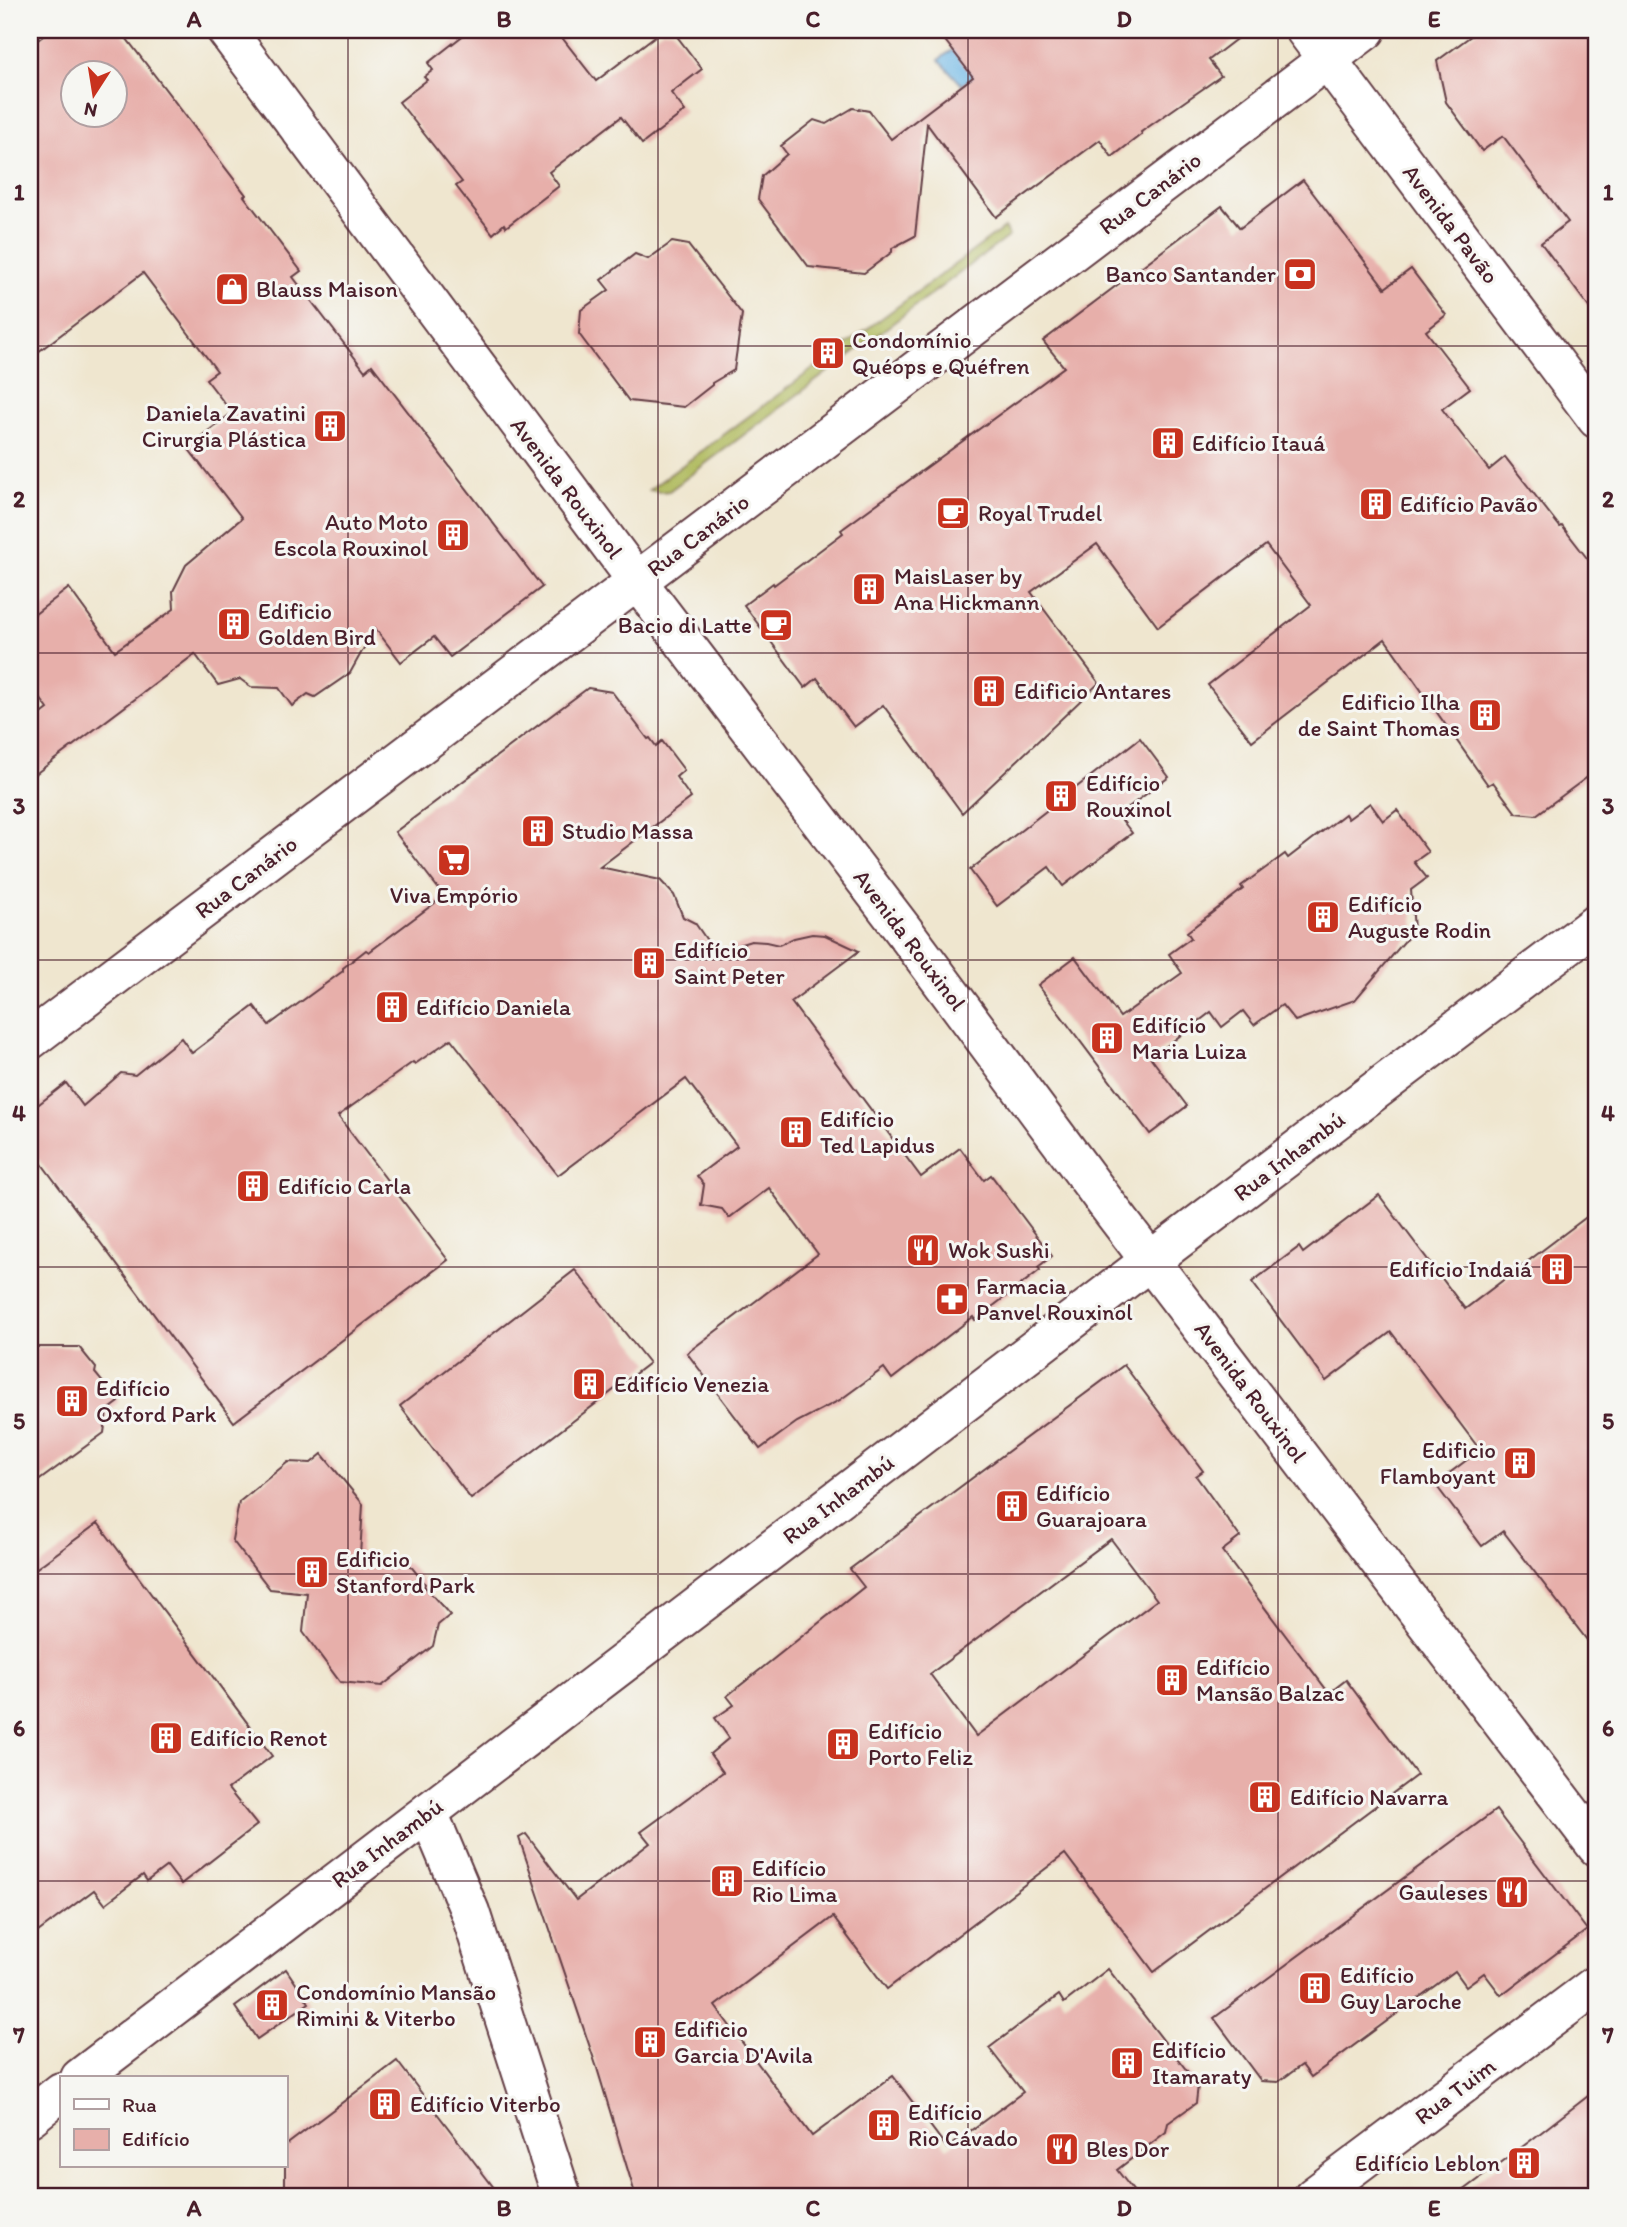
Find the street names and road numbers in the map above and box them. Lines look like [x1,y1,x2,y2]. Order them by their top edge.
street label: Rua Canário [1093,145,1207,241]
street label: Avenida Pavão [1397,159,1505,289]
street label: Avenida Rouxinol [505,412,630,565]
street label: Rua Canário [641,487,755,583]
street label: Rua Canário [189,829,303,925]
street label: Avenida Rouxinol [848,864,973,1017]
street label: Rua Inhambú [1228,1105,1351,1207]
street label: Avenida Rouxinol [1189,1316,1314,1469]
street label: Rua Inhambú [777,1448,900,1550]
street label: Rua Inhambú [326,1792,449,1894]
street label: Rua Tuim [1409,2052,1501,2130]

